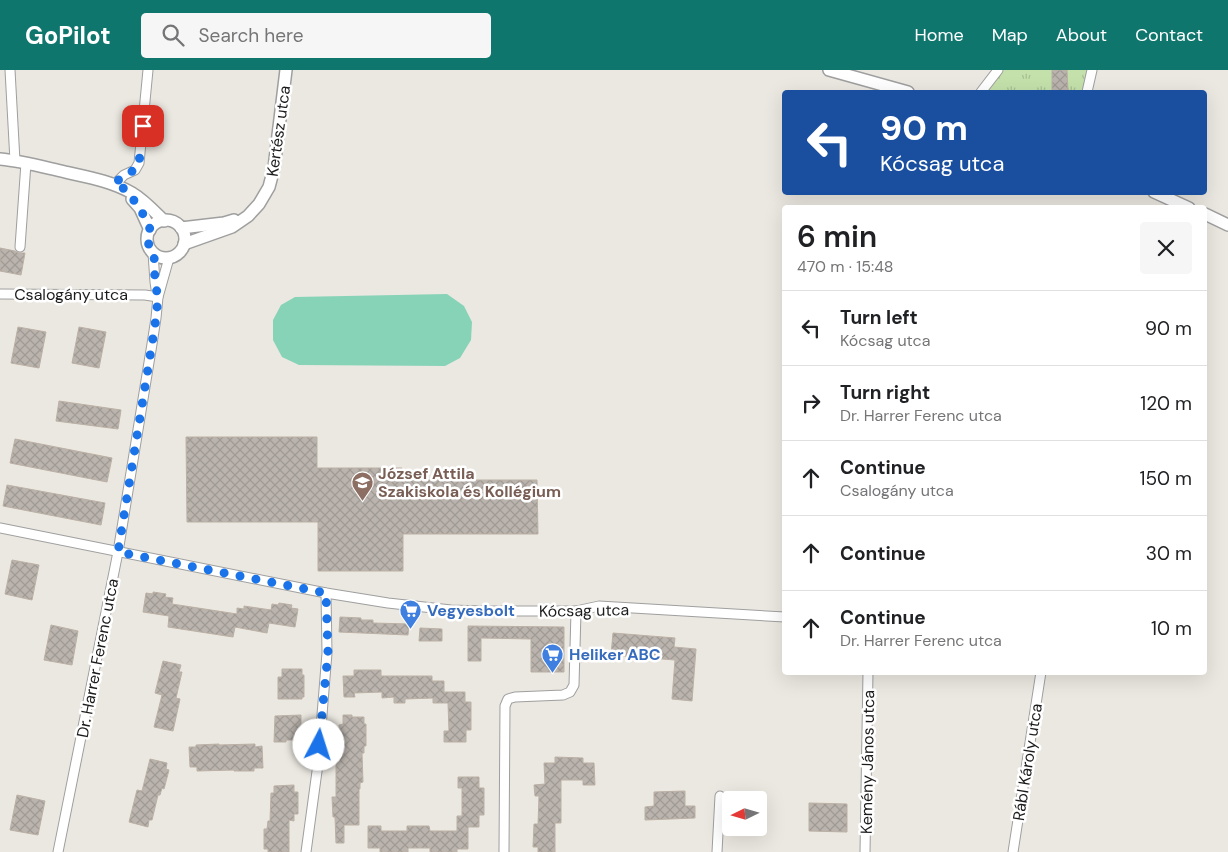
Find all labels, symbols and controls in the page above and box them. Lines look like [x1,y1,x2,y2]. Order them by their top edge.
search box [141,13,491,58]
text: GoPilot [25,20,111,51]
icon: search [159,21,187,49]
text: Search here [199,23,303,48]
text: Home [914,23,964,47]
text: Map [992,23,1028,47]
text: About [1056,23,1107,47]
text: Contact [1135,23,1203,47]
street label: Kertész utca [262,84,295,178]
pin [122,105,164,147]
text: 90 m [880,105,968,151]
icon: left [797,110,862,175]
icon: arrive [129,112,157,140]
text: Kócsag utca [880,149,1004,178]
text: 6 min [797,217,877,256]
button: close [1140,222,1192,274]
text: 470 m · 15:48 [797,256,894,277]
street label: Csalogány utca [14,284,128,305]
text: Turn left [840,305,918,330]
icon: left [797,314,825,342]
text: 90 m [1145,316,1192,341]
text: Kócsag utca [840,330,930,351]
text: Turn right [840,380,930,405]
icon: right [797,389,825,417]
text: 120 m [1140,391,1192,416]
text: Dr. Harrer Ferenc utca [840,405,1002,426]
text: Continue [840,455,926,480]
place label: József Attila Szakiskola és Kollégium [378,463,561,502]
icon: ahead [797,464,825,492]
text: 150 m [1140,466,1192,491]
school or university icon: József Attila Szakiskola és Kollégium [350,470,374,501]
text: Csalogány utca [840,480,954,501]
icon: ahead [797,539,825,567]
text: Continue [840,541,926,566]
text: 30 m [1146,541,1192,566]
street label: Dr. Harrer Ferenc utca [72,577,123,740]
supermarket icon: Vegyesbolt [399,598,423,629]
street label: Kócsag utca [539,599,629,622]
place label: Vegyesbolt [427,600,515,621]
text: Continue [840,605,926,630]
icon: ahead [797,614,825,642]
text: 10 m [1151,616,1192,641]
text: Dr. Harrer Ferenc utca [840,630,1002,651]
supermarket icon: Heliker ABC [541,642,565,673]
place label: Heliker ABC [569,644,661,665]
street label: Kemény János utca [856,690,879,834]
street label: Rábl Károly utca [1008,702,1047,822]
position arrow [292,718,344,770]
north arrow [722,791,768,836]
map controls [722,791,767,836]

